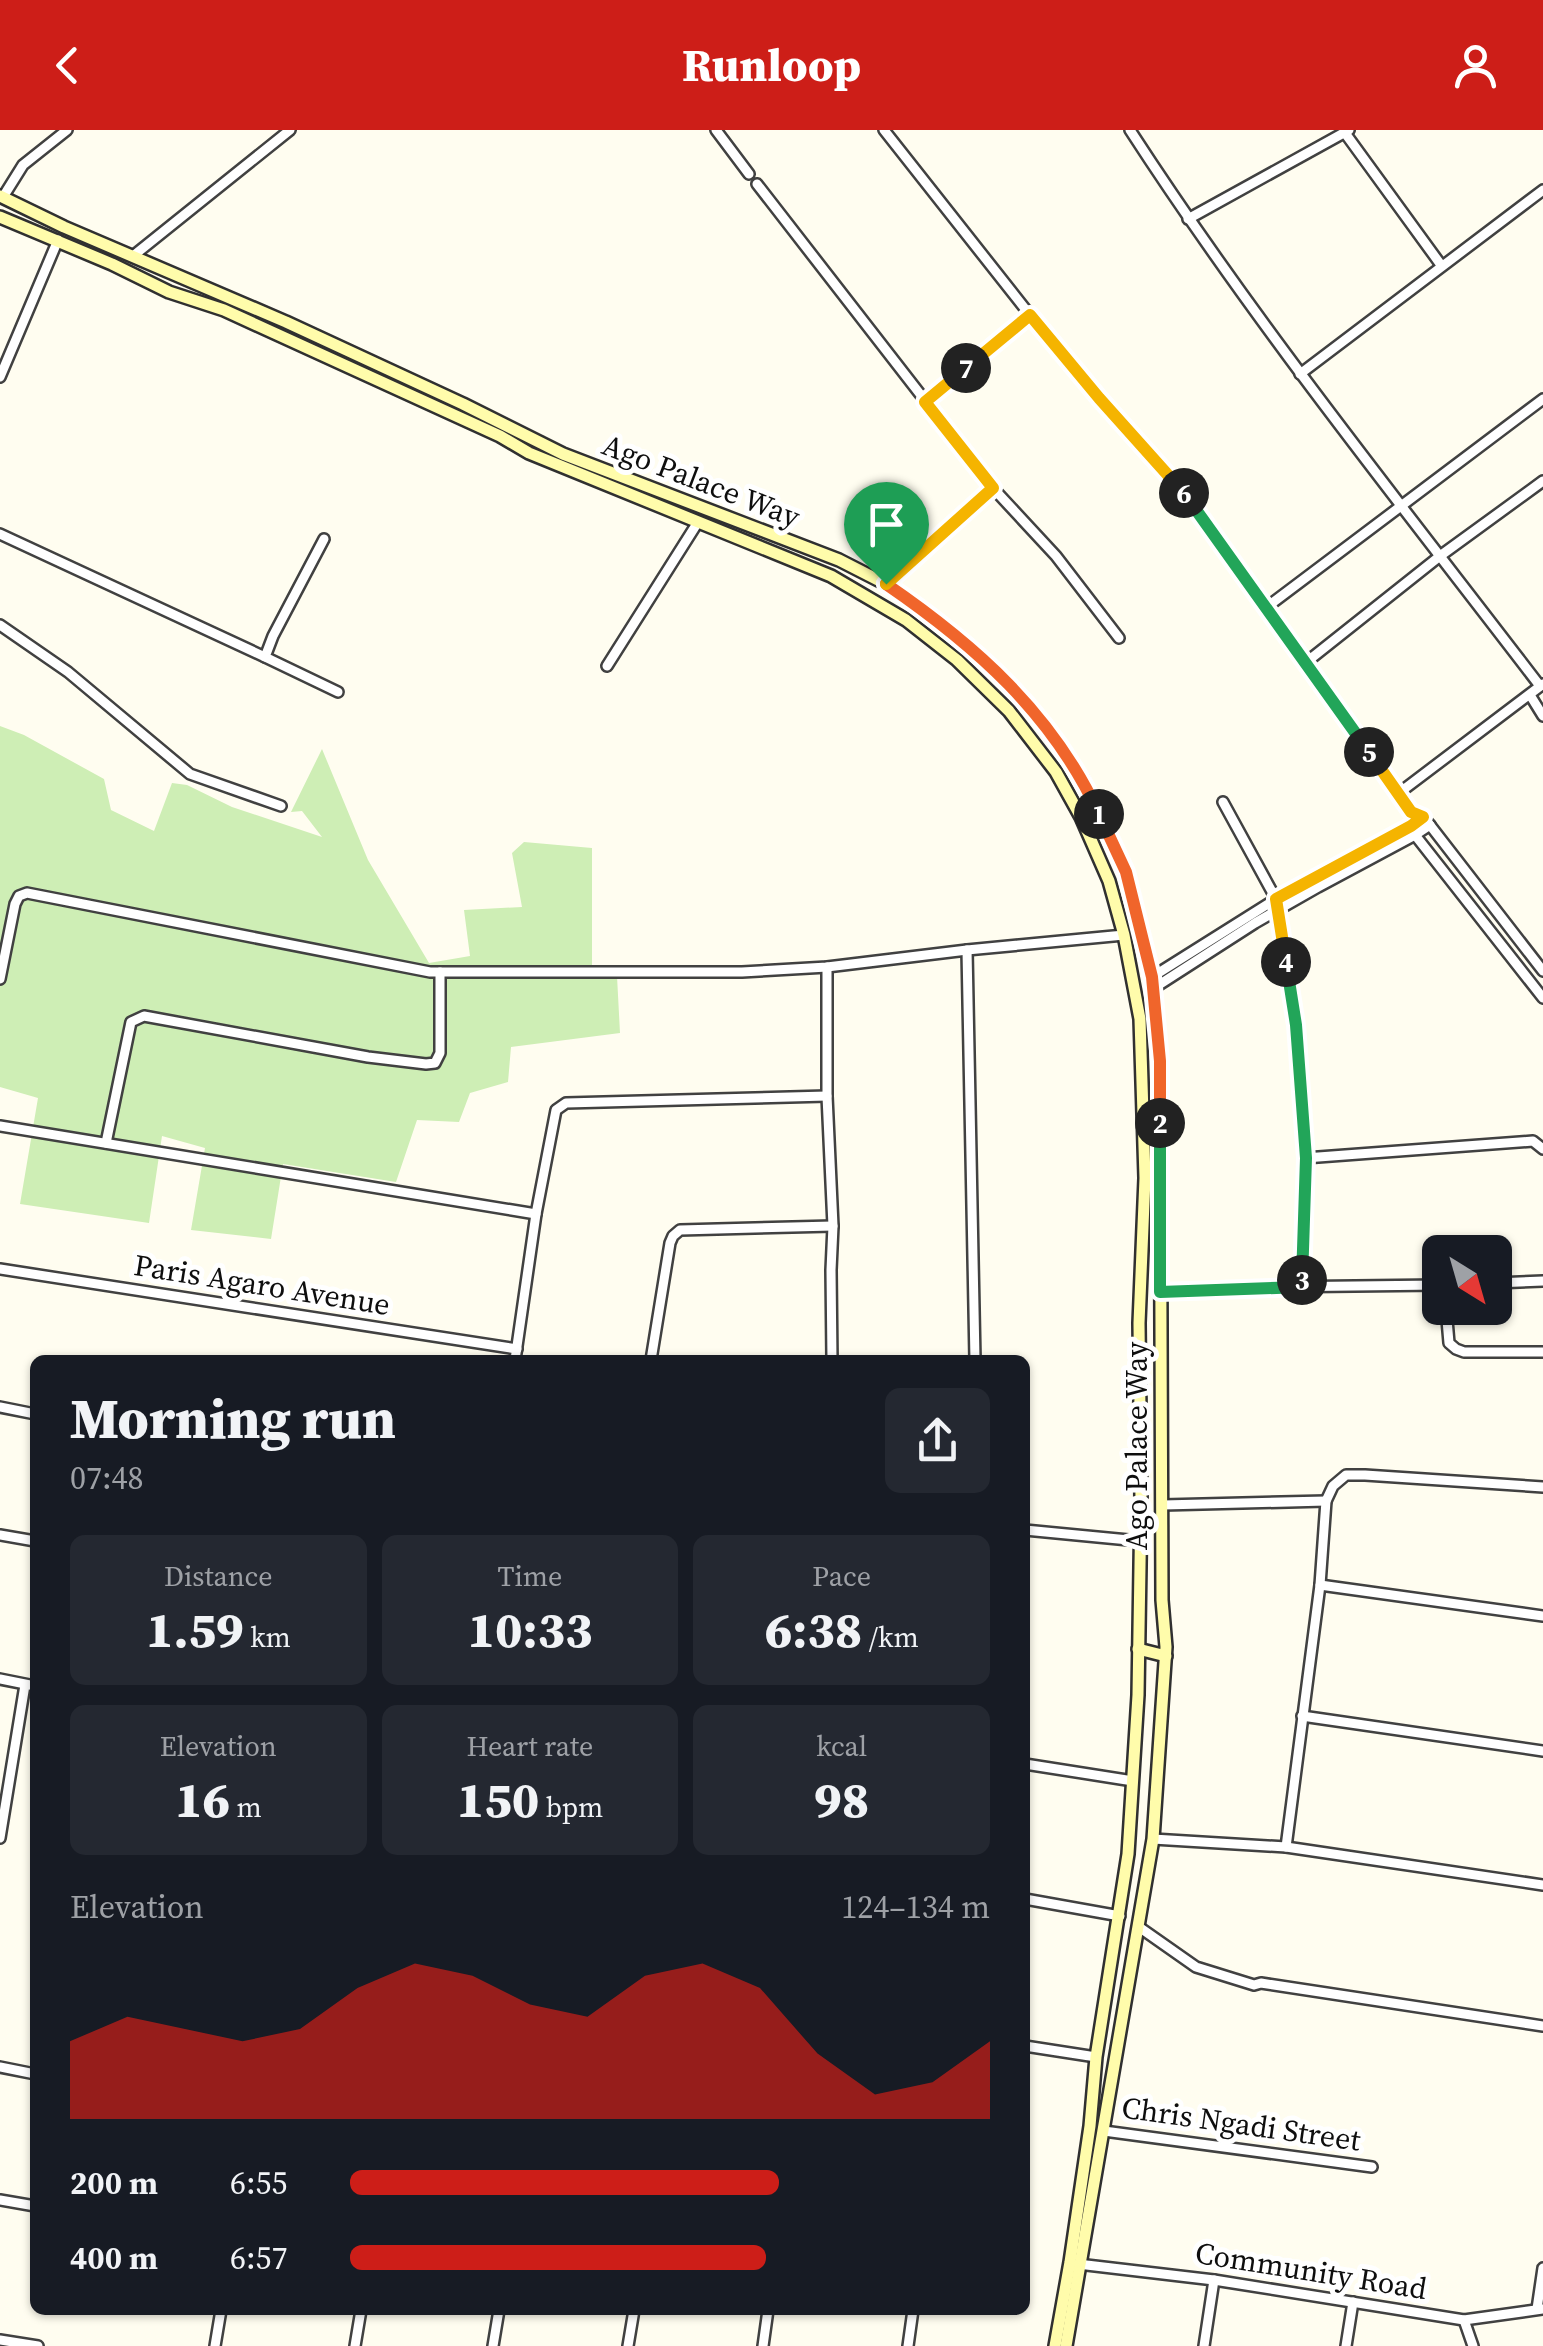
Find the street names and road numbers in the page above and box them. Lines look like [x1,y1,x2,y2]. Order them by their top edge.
street label: Ago Palace Way [596,424,806,537]
street label: Paris Agaro Avenue [131,1244,393,1325]
street label: Ago Palace Way [1116,1341,1157,1550]
street label: Chris Ngadi Street [1119,2086,1363,2161]
street label: Community Road [1192,2232,1430,2309]

